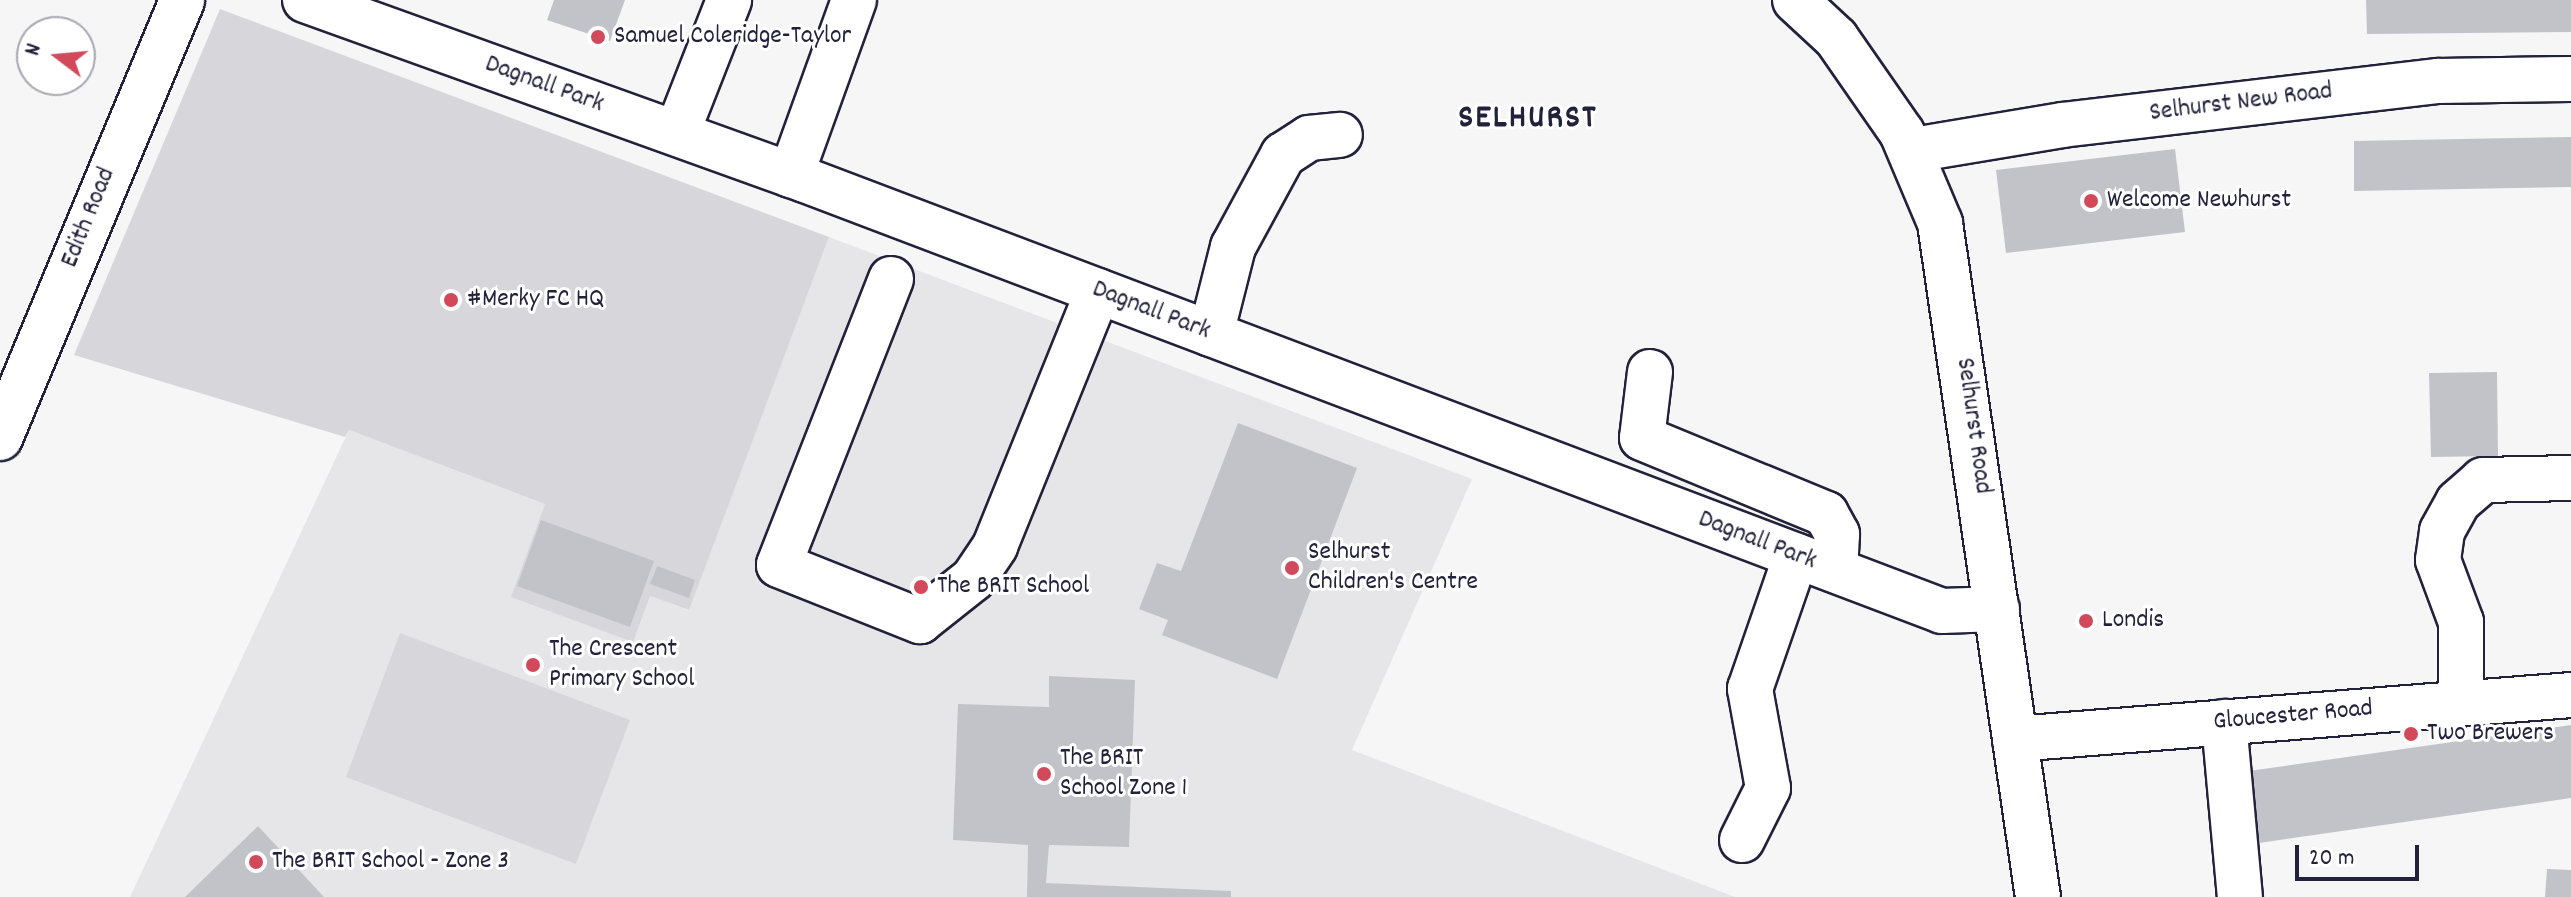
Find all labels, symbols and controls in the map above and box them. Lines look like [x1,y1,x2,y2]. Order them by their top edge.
north arrow [16,16,96,96]
place label: Samuel Coleridge-Taylor [614,21,851,53]
marker: Samuel Coleridge-Taylor [589,28,607,46]
text: N [18,40,51,59]
street label: Dagnall Park [480,49,608,121]
street label: Selhurst New Road [2148,76,2334,130]
district label: SELHURST [1458,100,1598,140]
street label: Edith Road [55,164,123,272]
place label: Welcome Newhurst [2107,185,2291,217]
marker: Welcome Newhurst [2082,192,2100,210]
street label: Dagnall Park [1088,274,1214,348]
place label: #Merky FC HQ [467,284,604,316]
marker: #Merky FC HQ [442,291,460,309]
street label: Selhurst Road [1948,356,1998,496]
street label: Dagnall Park [1694,504,1820,578]
place label: Selhurst Children's Centre [1308,537,1478,598]
marker: Selhurst Children's Centre [1283,559,1301,577]
place label: The BRIT School [937,571,1089,603]
marker: The BRIT School [912,578,930,596]
place label: Londis [2102,605,2164,637]
marker: Londis [2077,612,2095,630]
place label: The Crescent Primary School [549,634,695,696]
marker: The Crescent Primary School [524,656,542,674]
street label: Gloucester Road [2212,693,2374,739]
place label: Two Brewers [2427,718,2554,750]
marker: Two Brewers [2402,725,2420,743]
place label: The BRIT School Zone 1 [1060,743,1187,804]
marker: The BRIT School Zone 1 [1035,765,1053,783]
scale bar [2299,829,2423,879]
text: 20 m [2309,842,2355,876]
place label: The BRIT School - Zone 3 [272,846,509,878]
marker: The BRIT School - Zone 3 [247,853,265,871]

